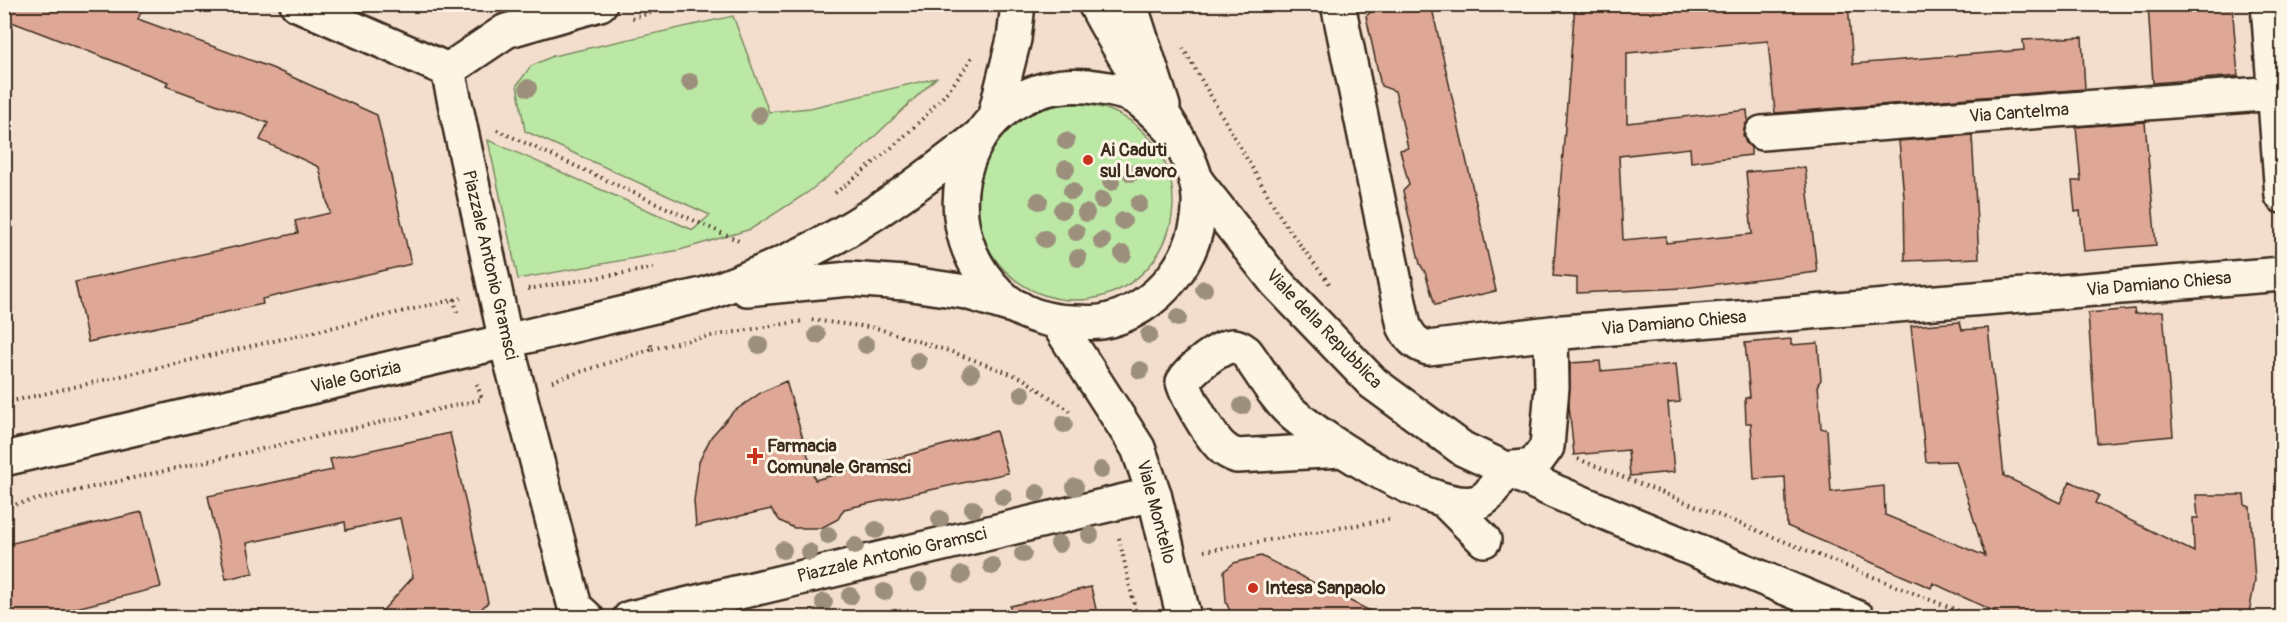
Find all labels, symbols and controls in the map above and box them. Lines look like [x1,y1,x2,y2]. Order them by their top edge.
street label: Via Cantelma [1968,98,2070,128]
place label: Ai Caduti sul Lavoro [1100,139,1177,183]
marker: Ai Caduti sul Lavoro [1081,153,1095,167]
street label: Piazzale Antonio Gramsci [457,168,523,362]
street label: Viale della Repubblica [1261,264,1387,394]
street label: Via Damiano Chiesa [2086,266,2232,302]
street label: Via Damiano Chiesa [1601,305,1747,341]
street label: Viale Gorizia [309,355,403,399]
place label: Farmacia Comunale Gramsci [767,435,911,479]
marker: Farmacia Comunale Gramsci [748,449,762,463]
street label: Viale Montello [1131,458,1181,567]
street label: Piazzale Antonio Gramsci [795,522,989,588]
place label: Intesa Sanpaolo [1265,577,1386,600]
marker: Intesa Sanpaolo [1246,581,1260,595]

